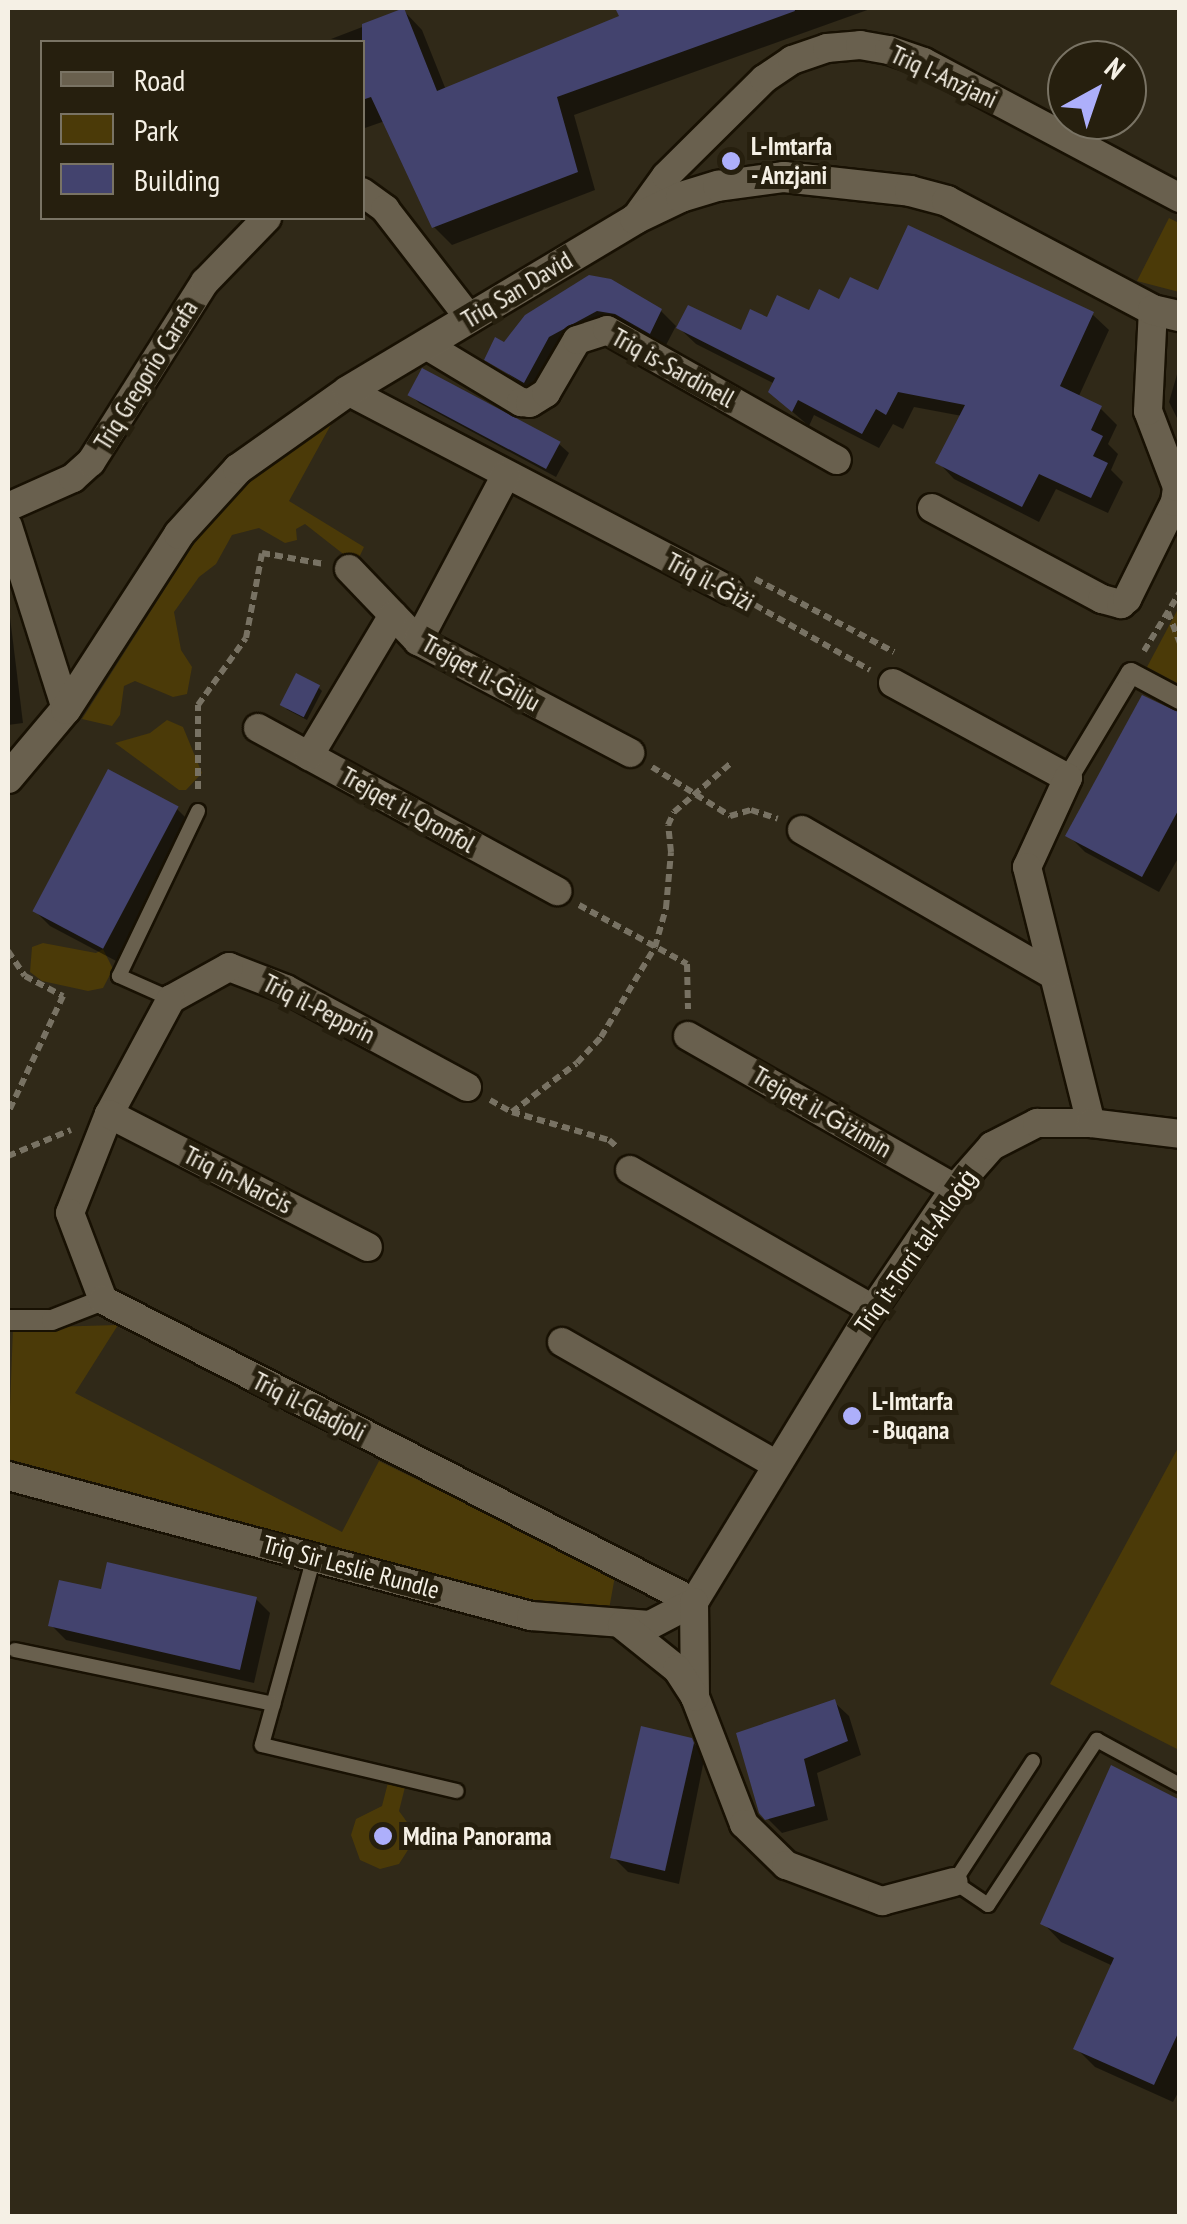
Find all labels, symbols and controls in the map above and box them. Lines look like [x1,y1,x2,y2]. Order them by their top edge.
street label: Triq l-Anzjani [886,39,1002,115]
legend [40,40,365,220]
north arrow [1047,40,1147,140]
text: N [1098,49,1133,87]
text: Road [134,60,185,99]
text: Park [134,110,179,149]
place label: L-Imtarfa - Anzjani [751,132,832,191]
marker: L-Imtarfa - Anzjani [720,150,742,172]
text: Building [134,160,220,199]
street label: Triq San David [456,245,578,335]
street label: Triq Gregorio Carafa [88,295,204,455]
street label: Triq is-Sardinell [607,322,739,414]
street label: Triq il-Ġiżi [661,546,759,618]
street label: Trejqet il-Ġilju [417,628,545,718]
street label: Trejqet il-Qronfol [336,761,480,859]
street label: Triq il-Pepprin [258,968,380,1050]
street label: Trejqet il-Ġiżimin [747,1060,897,1164]
street label: Triq in-Narċis [179,1140,297,1220]
street label: Triq it-Torri tal-Arloġġ [848,1163,984,1339]
street label: Triq il-Gladjoli [248,1366,370,1448]
place label: L-Imtarfa - Buqana [872,1387,953,1446]
marker: L-Imtarfa - Buqana [841,1405,863,1427]
street label: Triq Sir Leslie Rundle [259,1529,443,1605]
place label: Mdina Panorama [403,1821,552,1851]
marker: Mdina Panorama [372,1825,394,1847]

